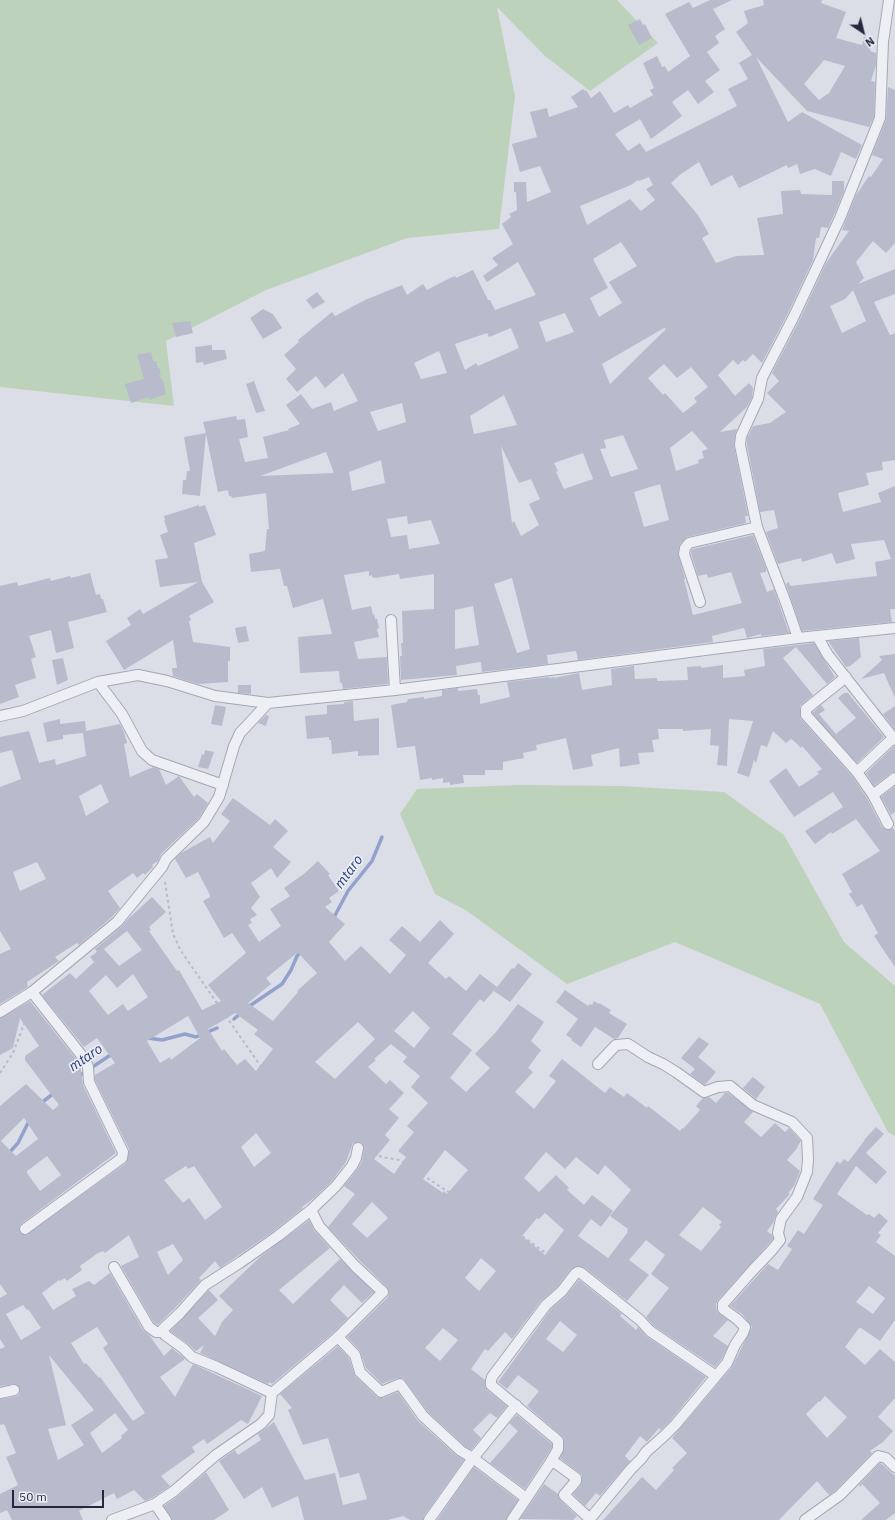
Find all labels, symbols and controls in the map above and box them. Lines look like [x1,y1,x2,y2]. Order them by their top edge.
north arrow [843,12,883,52]
text: N [863,34,877,50]
water label: mtaro [331,852,367,892]
water label: mtaro [66,1041,106,1075]
scale bar [14,1482,106,1508]
text: 50 m [19,1489,47,1504]

